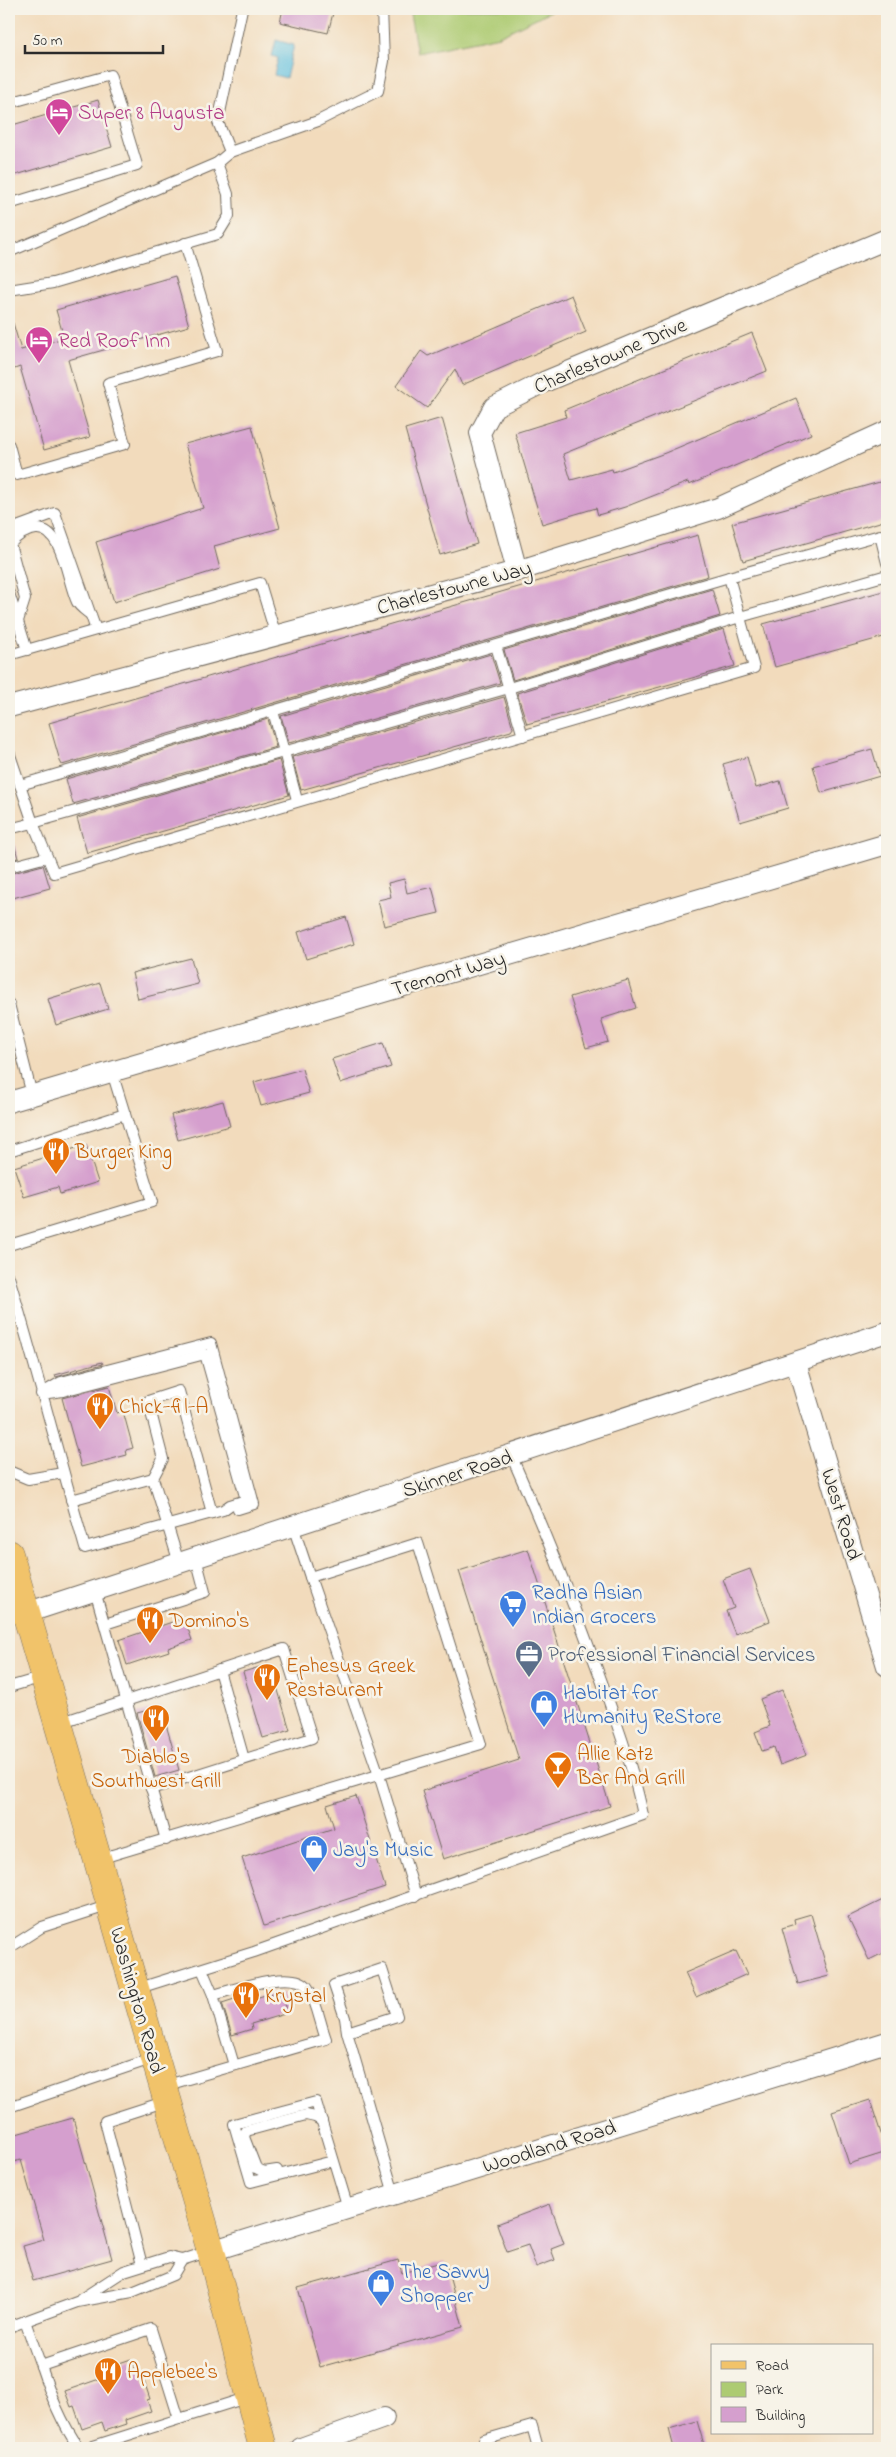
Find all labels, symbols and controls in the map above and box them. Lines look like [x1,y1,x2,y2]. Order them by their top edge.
scale bar [25,22,162,54]
text: 50 m [32,30,63,52]
hotel icon: Super 8 Augusta [44,97,74,136]
place label: Super 8 Augusta [78,99,225,131]
street label: Charlestowne Drive [530,311,692,403]
hotel icon: Red Roof Inn [24,325,54,364]
place label: Red Roof Inn [58,327,170,357]
street label: Charlestowne Way [374,554,536,626]
street label: Tremont Way [388,944,510,1007]
restaurant icon: Burger King [41,1136,71,1175]
place label: Burger King [74,1138,172,1170]
restaurant icon: Chick-fil-A [85,1391,115,1430]
place label: Chick-fil-A [119,1393,209,1423]
street label: Skinner Road [399,1443,517,1507]
street label: West Road [812,1465,868,1564]
place label: Radha Asian Indian Grocers [532,1579,656,1633]
supermarket icon: Radha Asian Indian Grocers [498,1589,528,1628]
restaurant icon: Domino's [135,1605,165,1644]
place label: Domino's [168,1607,250,1637]
office icon: Professional Financial Services [514,1639,544,1678]
place label: Professional Financial Services [548,1641,815,1671]
place label: Ephesus Greek Restaurant [286,1652,416,1706]
restaurant icon: Ephesus Greek Restaurant [252,1662,282,1701]
place label: Habitat for Humanity ReStore [563,1679,722,1735]
shop icon: Habitat for Humanity ReStore [529,1689,559,1728]
restaurant icon: Diablo's Southwest Grill [141,1703,171,1742]
place label: Allie Katz Bar And Grill [576,1740,685,1794]
place label: Diablo's Southwest Grill [91,1743,221,1797]
bar icon: Allie Katz Bar And Grill [543,1750,573,1789]
shop icon: Jay's Music [299,1834,329,1873]
place label: Jay's Music [333,1836,434,1868]
street label: Washington Road [99,1924,171,2078]
restaurant icon: Krystal [231,1980,261,2019]
place label: Krystal [265,1982,326,2014]
street label: Woodland Road [479,2113,620,2182]
place label: The Savvy Shopper [400,2258,489,2312]
shop icon: The Savvy Shopper [366,2268,396,2307]
legend [711,2344,874,2434]
text: Road [756,2355,789,2377]
restaurant icon: Applebee's [93,2356,123,2395]
place label: Applebee's [127,2358,218,2388]
text: Park [756,2379,784,2401]
text: Building [755,2405,805,2428]

